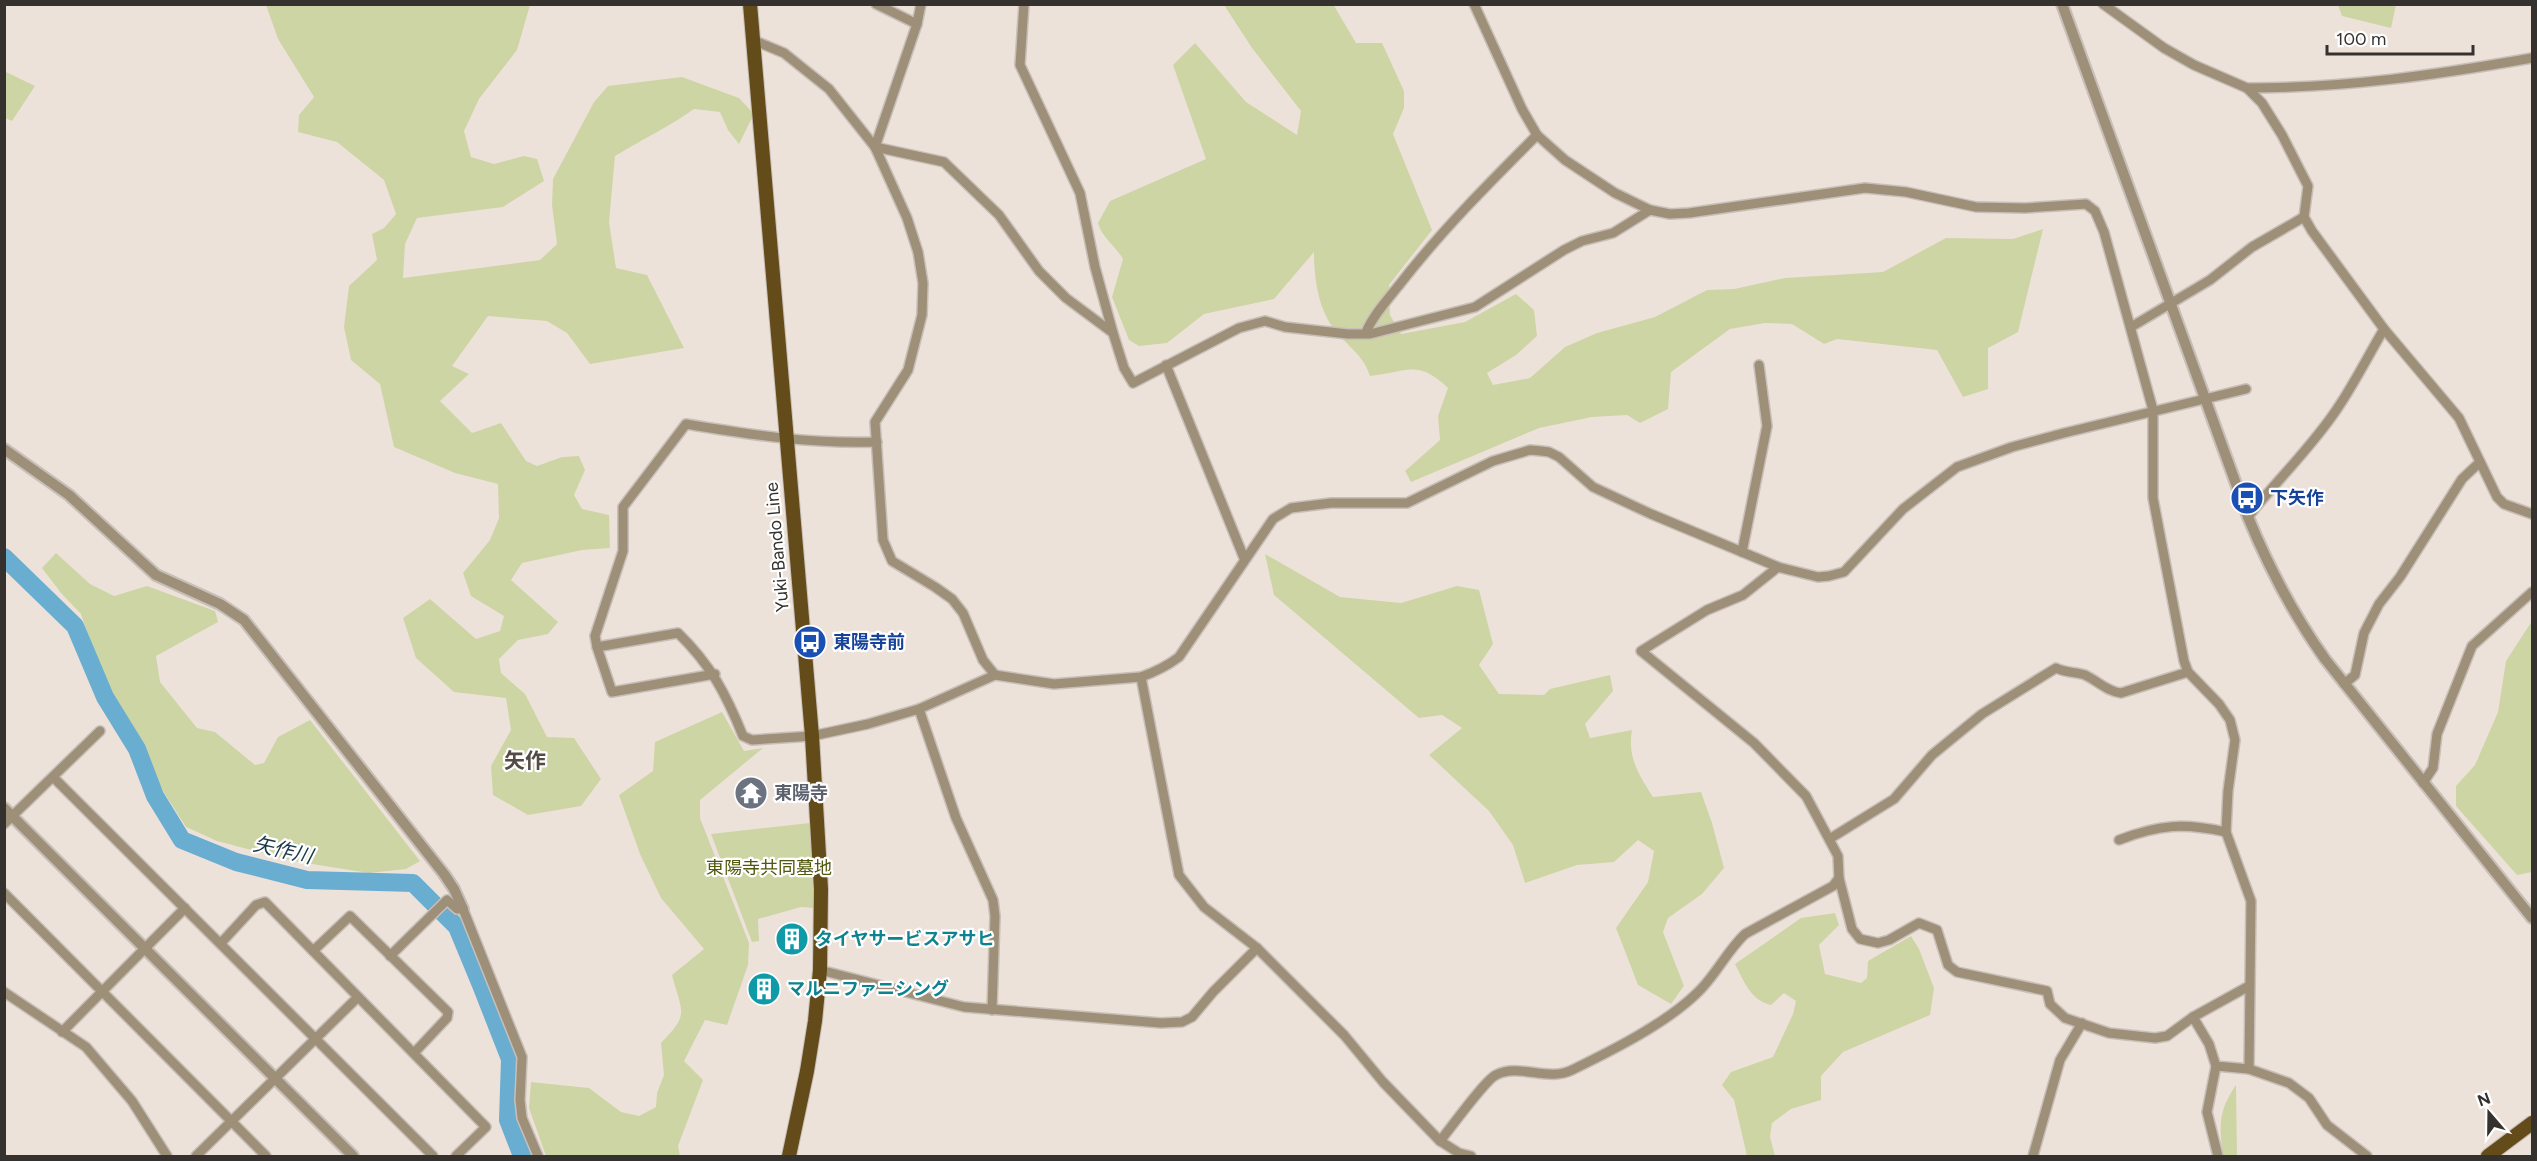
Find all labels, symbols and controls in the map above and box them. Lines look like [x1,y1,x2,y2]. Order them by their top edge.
scale bar [2327,18,2472,56]
text: 100 m [2336,28,2386,50]
bus stop icon: 下矢作 [2229,480,2265,516]
street label: Yuki-Bando Line [760,481,794,613]
place label: 下矢作 [2270,487,2324,509]
bus stop icon: 東陽寺前 [792,624,828,660]
place label: 東陽寺前 [833,631,905,653]
district label: 矢作 [504,748,546,773]
temple icon: 東陽寺 [733,775,769,811]
place label: 東陽寺 [774,782,828,804]
water label: 矢作川 [251,832,317,869]
park label: 東陽寺共同墓地 [706,857,832,879]
building icon: タイヤサービスアサヒ [774,921,810,957]
place label: タイヤサービスアサヒ [815,928,994,950]
building icon: マルニファニシング [746,971,782,1007]
place label: マルニファニシング [787,978,949,1000]
north arrow [2459,1083,2519,1143]
text: N [2475,1088,2493,1110]

